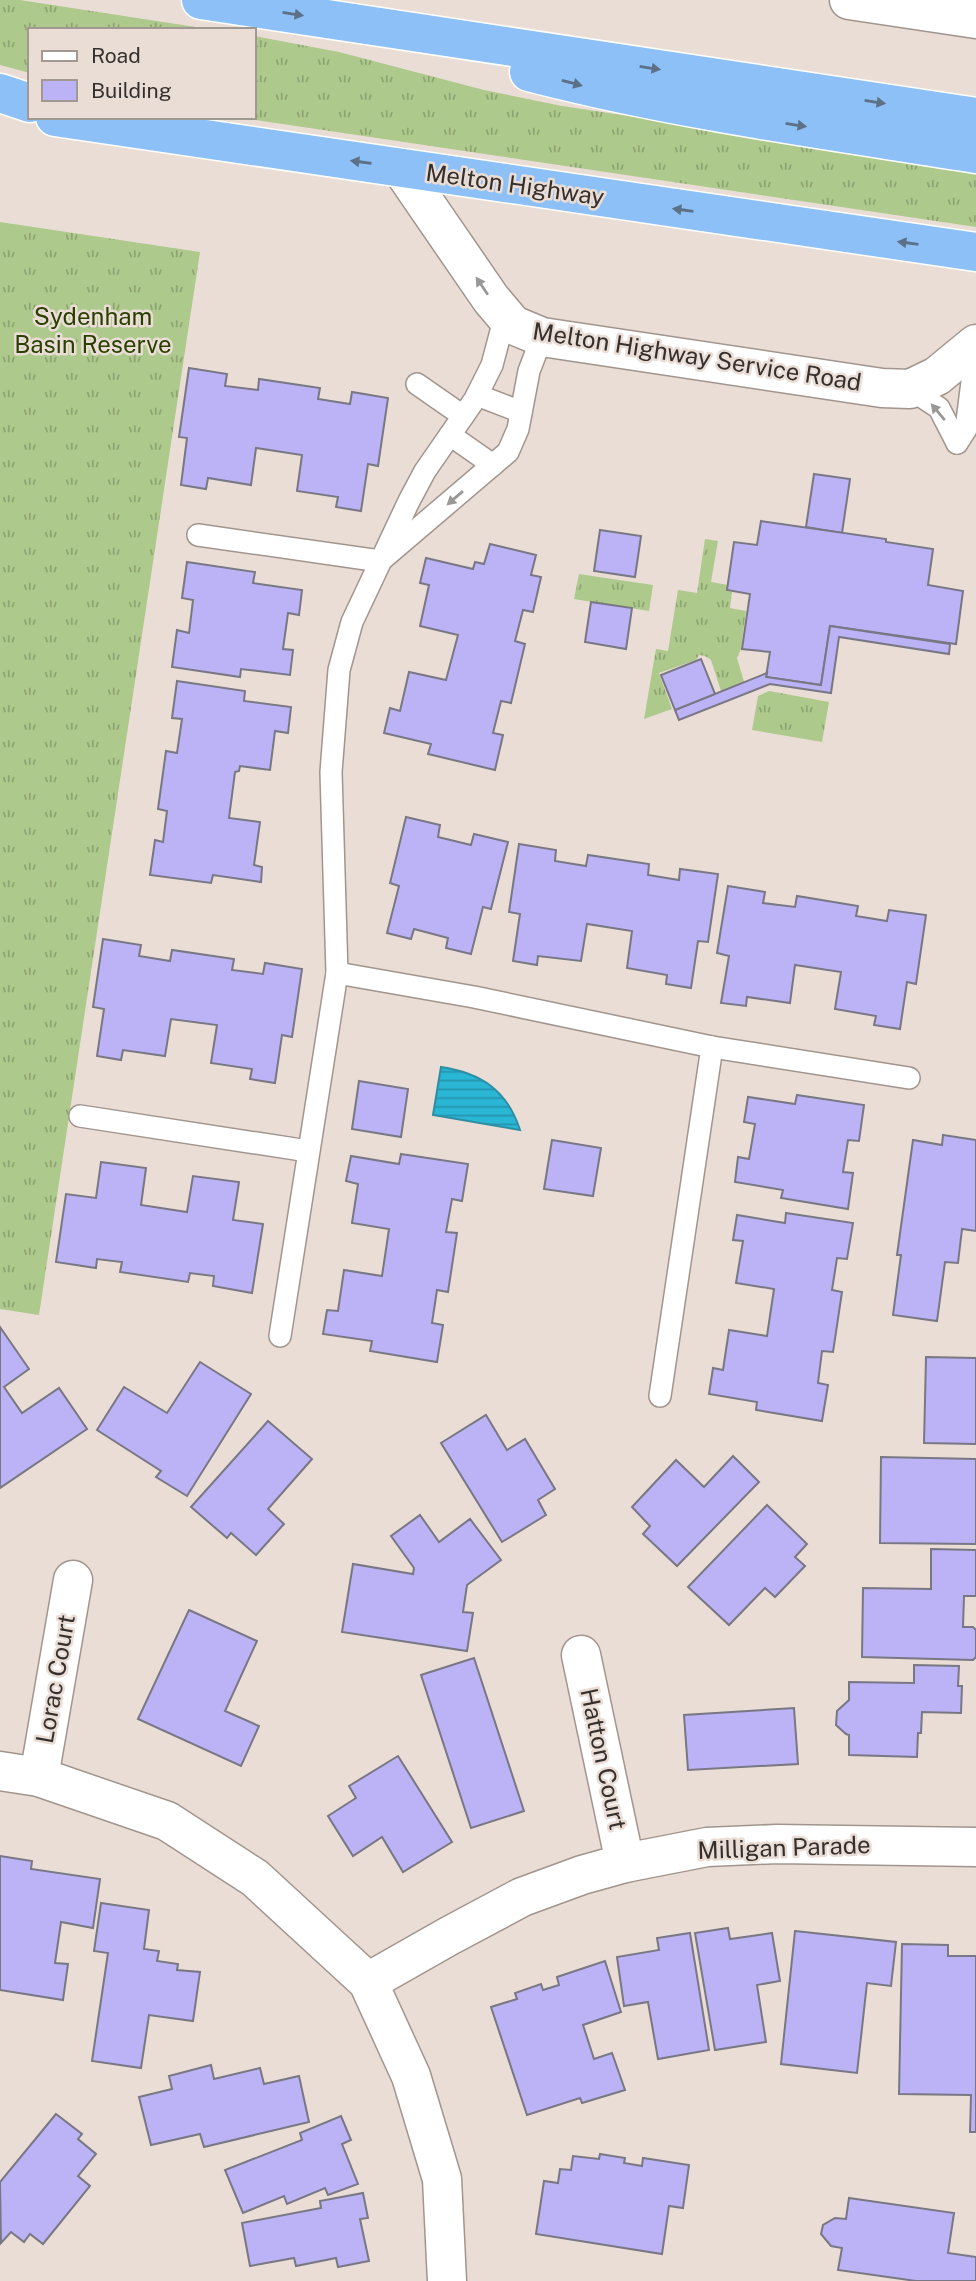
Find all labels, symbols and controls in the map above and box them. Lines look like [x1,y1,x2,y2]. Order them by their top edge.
one-way arrow [282,9,304,20]
legend [28,28,256,119]
text: Road [91,43,141,68]
one-way arrow [640,63,662,74]
text: Building [91,78,172,103]
one-way arrow [562,78,584,89]
one-way arrow [865,97,887,108]
one-way arrow [785,120,807,131]
one-way arrow [350,157,372,168]
street label: Melton Highway [424,158,606,210]
one-way arrow [672,204,694,215]
one-way arrow [897,237,919,248]
one-way arrow [475,277,489,295]
park label: Sydenham Basin Reserve [14,302,172,358]
street label: Melton Highway Service Road [531,316,863,396]
one-way arrow [931,403,946,421]
one-way arrow [447,490,464,505]
street label: Lorac Court [30,1612,80,1745]
street label: Hatton Court [575,1685,633,1832]
street label: Milligan Parade [697,1830,871,1864]

